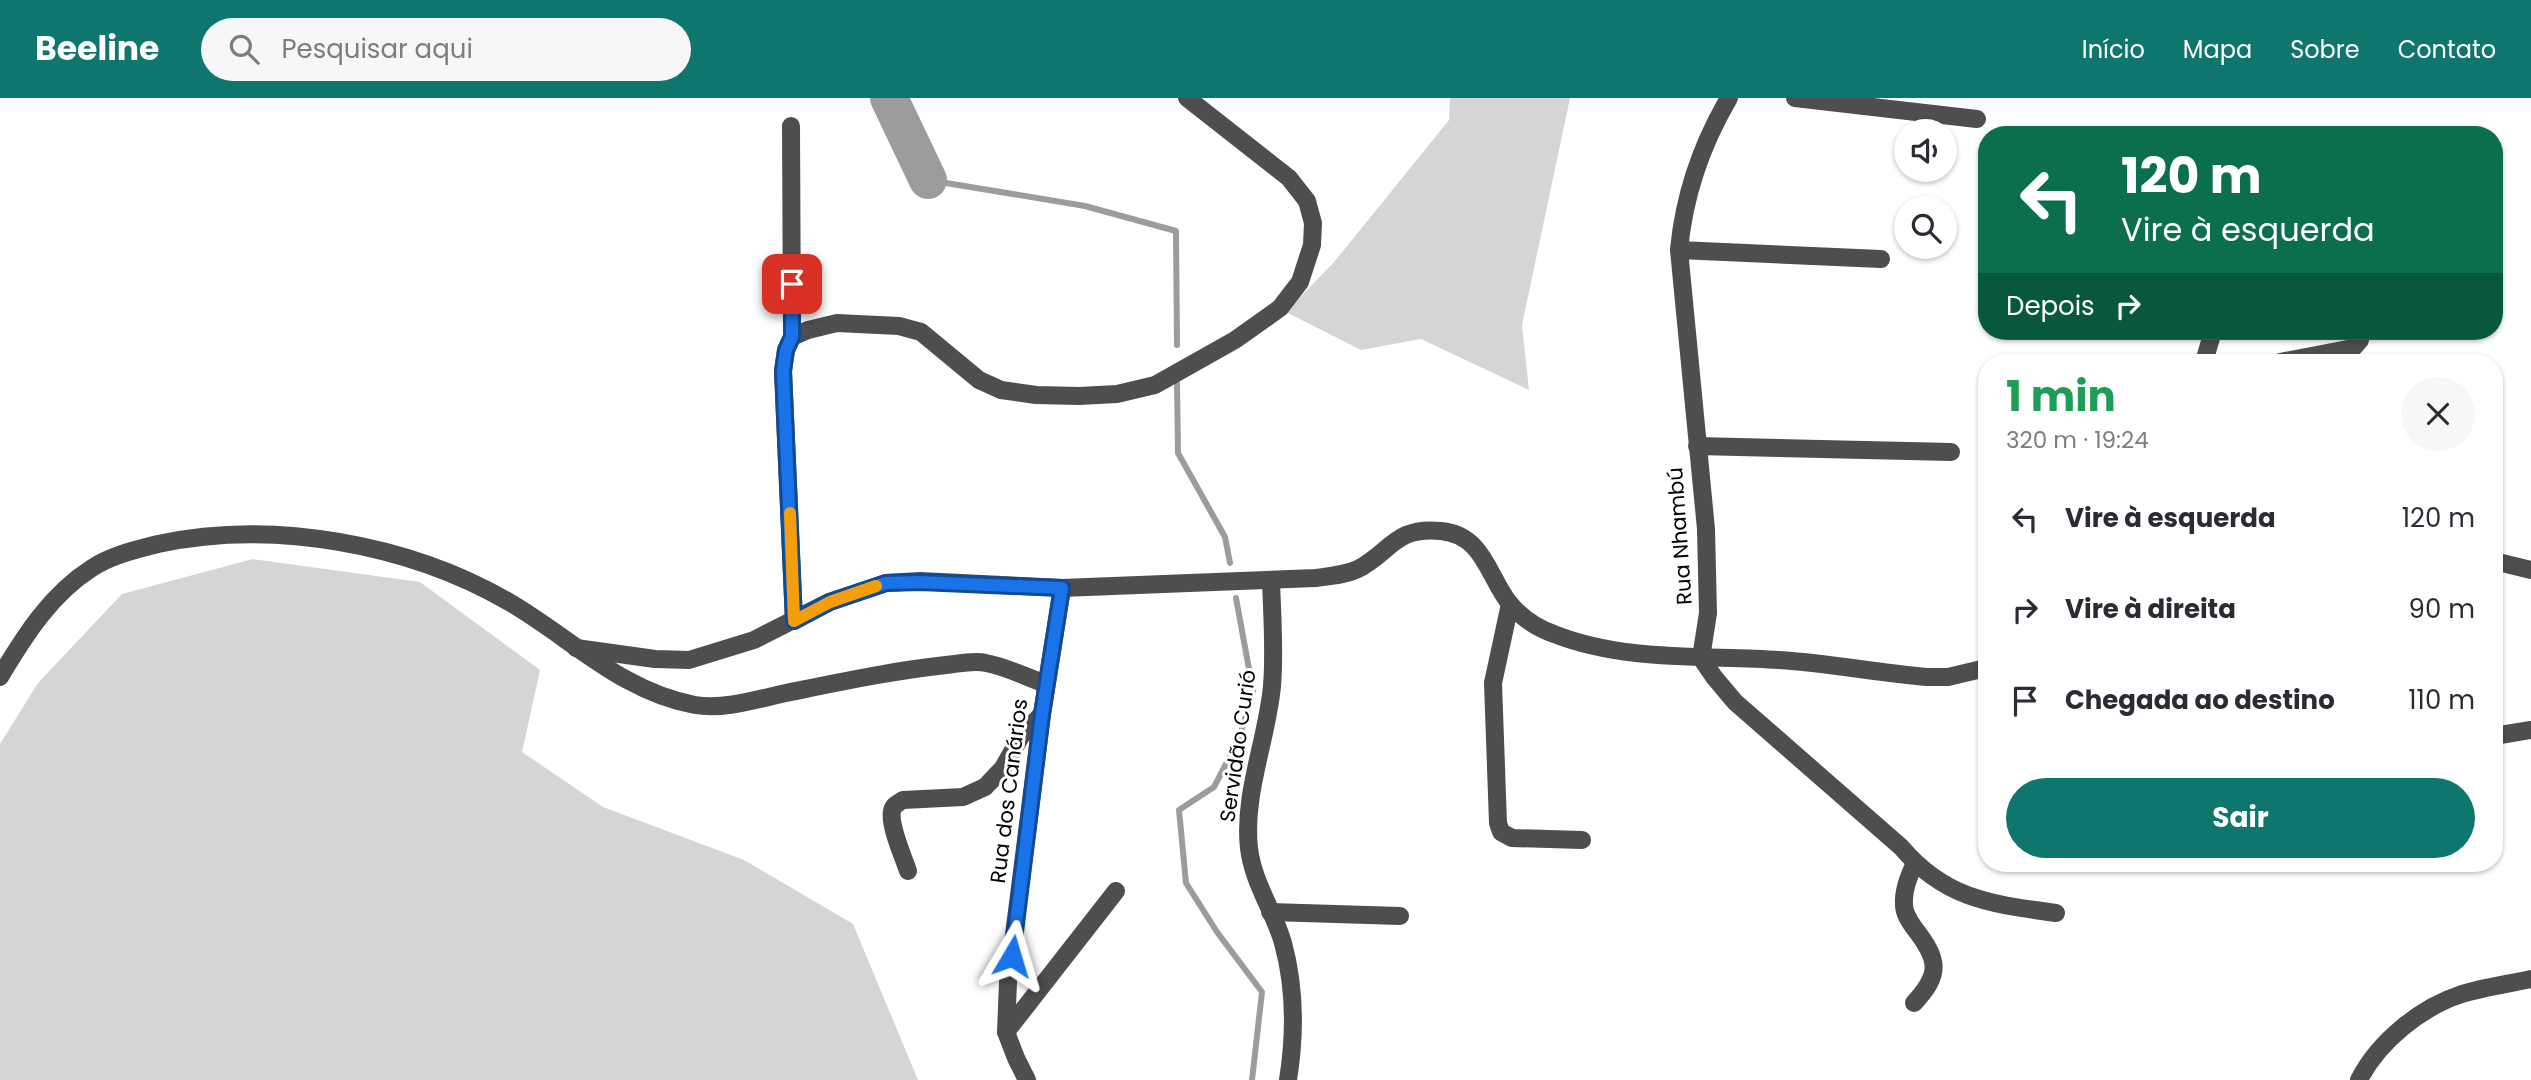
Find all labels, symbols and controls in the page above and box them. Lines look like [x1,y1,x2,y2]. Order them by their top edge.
search box [201,18,691,81]
text: Beeline [35,25,159,72]
icon: search [225,30,263,68]
text: Pesquisar aqui [281,31,473,67]
text: Início [2082,33,2145,66]
text: Mapa [2183,33,2252,66]
text: Sobre [2290,33,2360,66]
text: Contato [2398,33,2496,66]
map controls [1894,119,1957,259]
button: sound [1894,119,1957,182]
text: 120 m [2121,142,2262,210]
icon: left [2006,154,2097,245]
button: search [1894,196,1957,259]
text: Vire à esquerda [2121,207,2375,252]
pin [762,254,822,314]
icon: arrive [773,265,811,303]
icon: right [2109,287,2147,325]
text: Depois [2006,288,2095,324]
text: 1 min [2006,367,2116,426]
button: close [2401,377,2475,451]
text: 320 m · 19:24 [2006,424,2149,456]
street label: Rua Nhambú [1660,466,1699,606]
icon: left [2006,500,2044,538]
text: Vire à esquerda [2065,500,2276,536]
text: 120 m [2402,500,2475,536]
icon: right [2006,591,2044,629]
text: Vire à direita [2065,591,2236,627]
text: 90 m [2409,591,2475,627]
street label: Servidão Curió [1212,668,1263,824]
icon: arrive [2006,682,2044,720]
text: Chegada ao destino [2065,682,2335,718]
text: 110 m [2408,682,2475,718]
street label: Rua dos Canários [983,697,1034,885]
button: Sair [2006,778,2475,858]
position arrow [975,919,1049,993]

